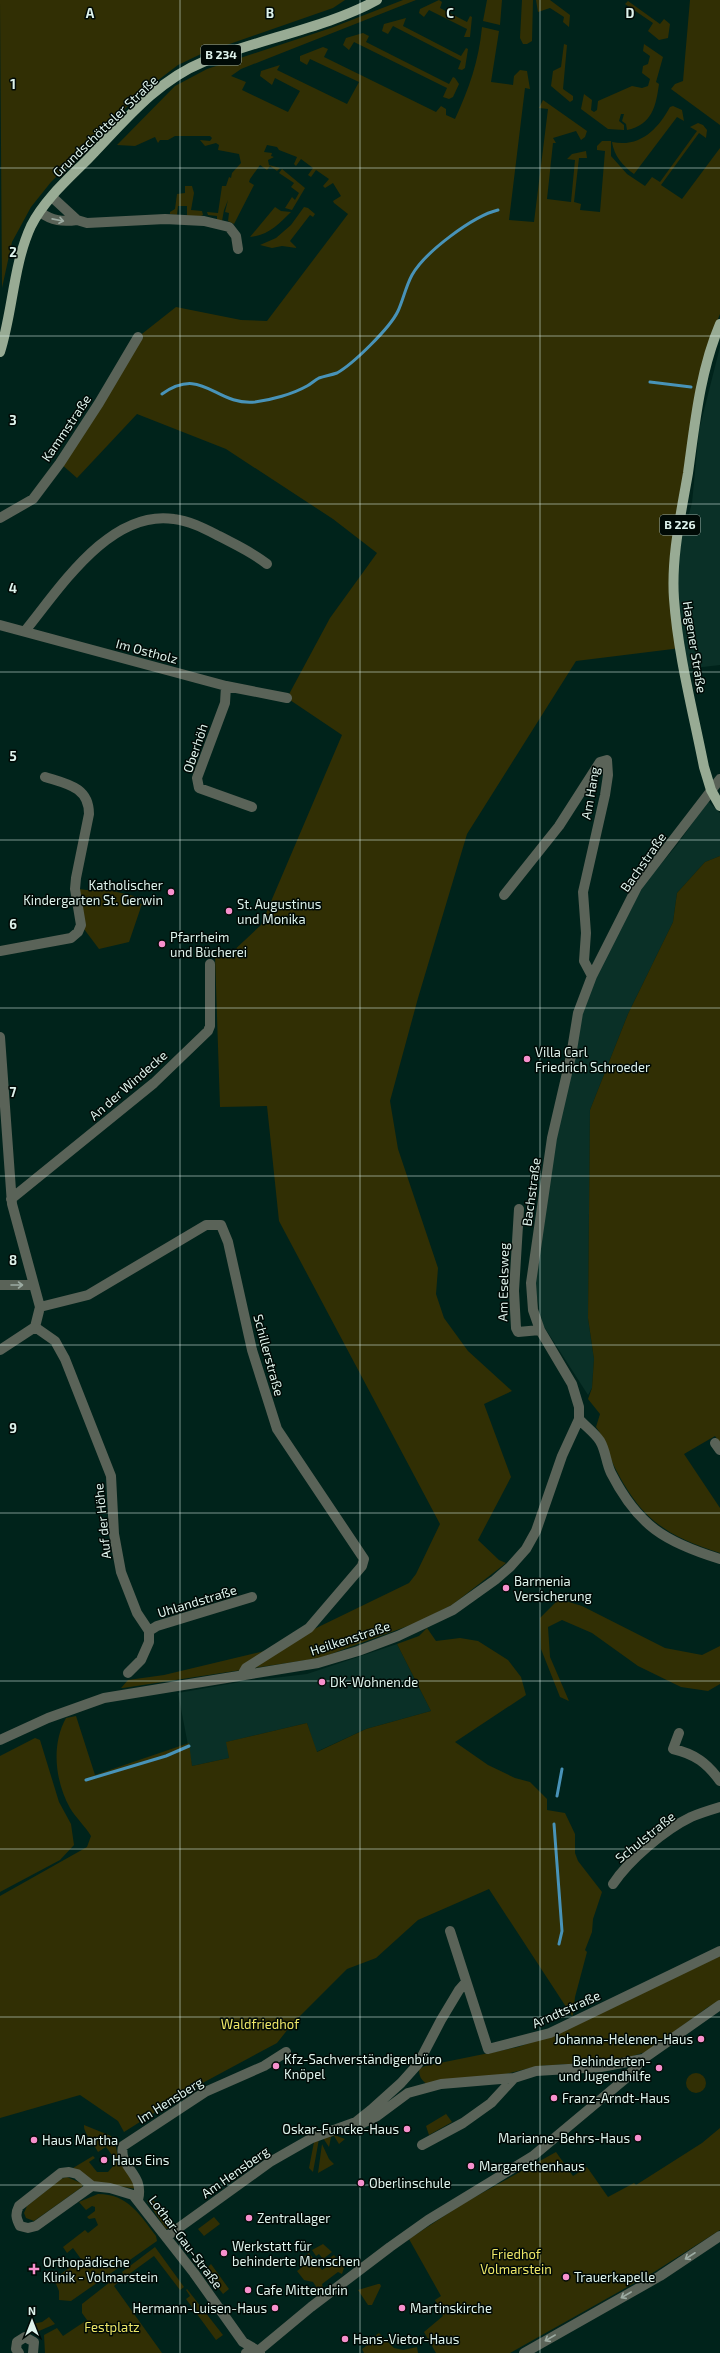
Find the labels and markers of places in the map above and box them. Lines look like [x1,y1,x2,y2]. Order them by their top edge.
place label: Katholischer Kindergarten St. Gerwin [23,877,163,908]
marker: Katholischer Kindergarten St. Gerwin [166,887,176,897]
place label: St. Augustinus und Monika [237,896,321,927]
marker: St. Augustinus und Monika [224,906,234,916]
place label: Pfarrheim und Bücherei [170,929,247,960]
marker: Pfarrheim und Bücherei [157,939,167,949]
place label: Villa Carl Friedrich Schroeder [535,1044,650,1075]
marker: Villa Carl Friedrich Schroeder [522,1054,532,1064]
place label: Barmenia Versicherung [514,1573,592,1604]
marker: Barmenia Versicherung [501,1583,511,1593]
place label: DK-Wohnen.de [330,1674,418,1690]
marker: DK-Wohnen.de [317,1677,327,1687]
place label: Johanna-Helenen-Haus [554,2031,693,2047]
marker: Johanna-Helenen-Haus [696,2034,706,2044]
place label: Kfz-Sachverständigenbüro Knöpel [284,2051,442,2082]
place label: Behinderten- und Jugendhilfe [559,2053,651,2084]
marker: Kfz-Sachverständigenbüro Knöpel [271,2061,281,2071]
marker: Behinderten- und Jugendhilfe [654,2063,664,2073]
place label: Franz-Arndt-Haus [562,2090,670,2106]
marker: Franz-Arndt-Haus [549,2093,559,2103]
place label: Oskar-Funcke-Haus [282,2121,399,2137]
marker: Oskar-Funcke-Haus [402,2124,412,2134]
place label: Marianne-Behrs-Haus [498,2130,630,2146]
place label: Haus Martha [42,2132,118,2148]
marker: Marianne-Behrs-Haus [633,2133,643,2143]
marker: Haus Martha [29,2135,39,2145]
place label: Haus Eins [112,2152,169,2168]
marker: Haus Eins [99,2155,109,2165]
place label: Margarethenhaus [479,2158,585,2174]
marker: Margarethenhaus [466,2161,476,2171]
place label: Oberlinschule [369,2175,451,2191]
marker: Oberlinschule [356,2178,366,2188]
place label: Zentrallager [257,2210,330,2226]
marker: Zentrallager [244,2213,254,2223]
place label: Werkstatt für behinderte Menschen [232,2238,360,2269]
marker: Werkstatt für behinderte Menschen [219,2248,229,2258]
place label: Orthopädische Klinik - Volmarstein [43,2254,158,2285]
marker: Orthopädische Klinik - Volmarstein [28,2263,40,2275]
place label: Trauerkapelle [574,2269,655,2285]
marker: Trauerkapelle [561,2272,571,2282]
place label: Cafe Mittendrin [256,2282,348,2298]
marker: Cafe Mittendrin [243,2285,253,2295]
place label: Hermann-Luisen-Haus [133,2300,267,2316]
place label: Martinskirche [410,2300,492,2316]
marker: Hermann-Luisen-Haus [270,2303,280,2313]
marker: Martinskirche [397,2303,407,2313]
place label: Hans-Vietor-Haus [353,2331,459,2347]
marker: Hans-Vietor-Haus [340,2334,350,2344]

